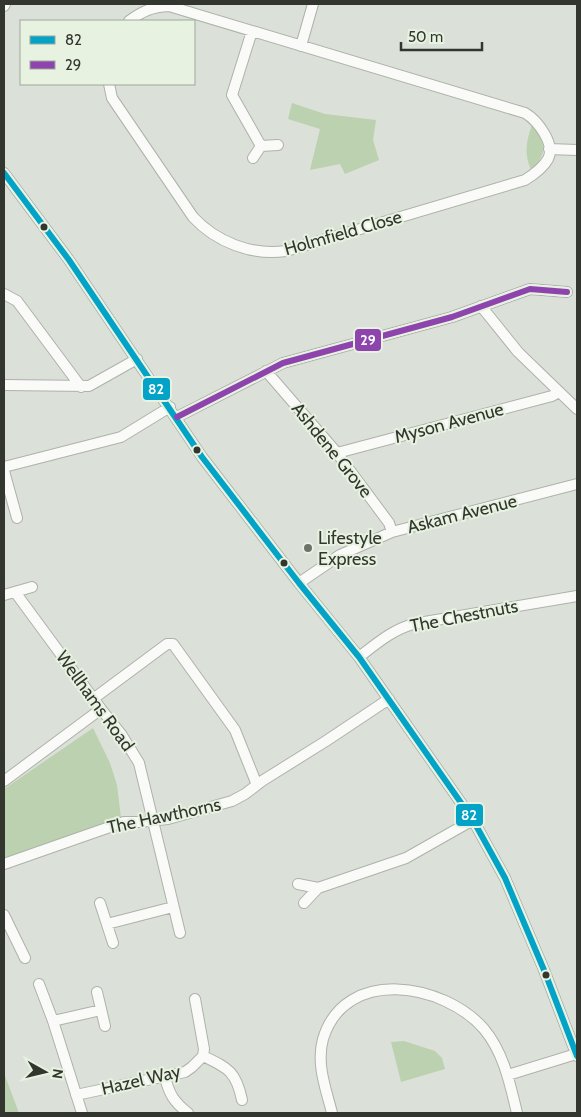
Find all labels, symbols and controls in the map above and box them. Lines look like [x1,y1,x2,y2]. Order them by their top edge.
legend [20,20,195,85]
scale bar [401,20,482,52]
text: 50 m [408,28,443,46]
text: 82 [65,31,82,49]
text: 29 [65,56,81,74]
street label: Holmfield Close [282,206,404,260]
unlabelled marker [39,222,49,232]
line badge: 29 [354,328,382,352]
text: 29 [360,331,376,349]
line badge: 82 [142,377,171,401]
text: 82 [148,380,164,398]
street label: Ashdene Grove [287,398,377,502]
street label: Myson Avenue [392,398,506,448]
unlabelled marker [192,445,202,455]
street label: Askam Avenue [405,490,519,538]
place label: Lifestyle Express [318,527,382,570]
marker: Lifestyle Express [302,542,314,554]
unlabelled marker [279,558,289,568]
street label: The Chestnuts [408,595,520,637]
street label: Wellhams Road [51,646,139,756]
street label: The Hawthorns [105,793,223,839]
line badge: 82 [455,803,484,827]
text: 82 [461,806,477,824]
unlabelled marker [541,970,551,980]
north arrow [20,1047,70,1097]
street label: Hazel Way [99,1060,183,1100]
text: N [48,1068,67,1080]

